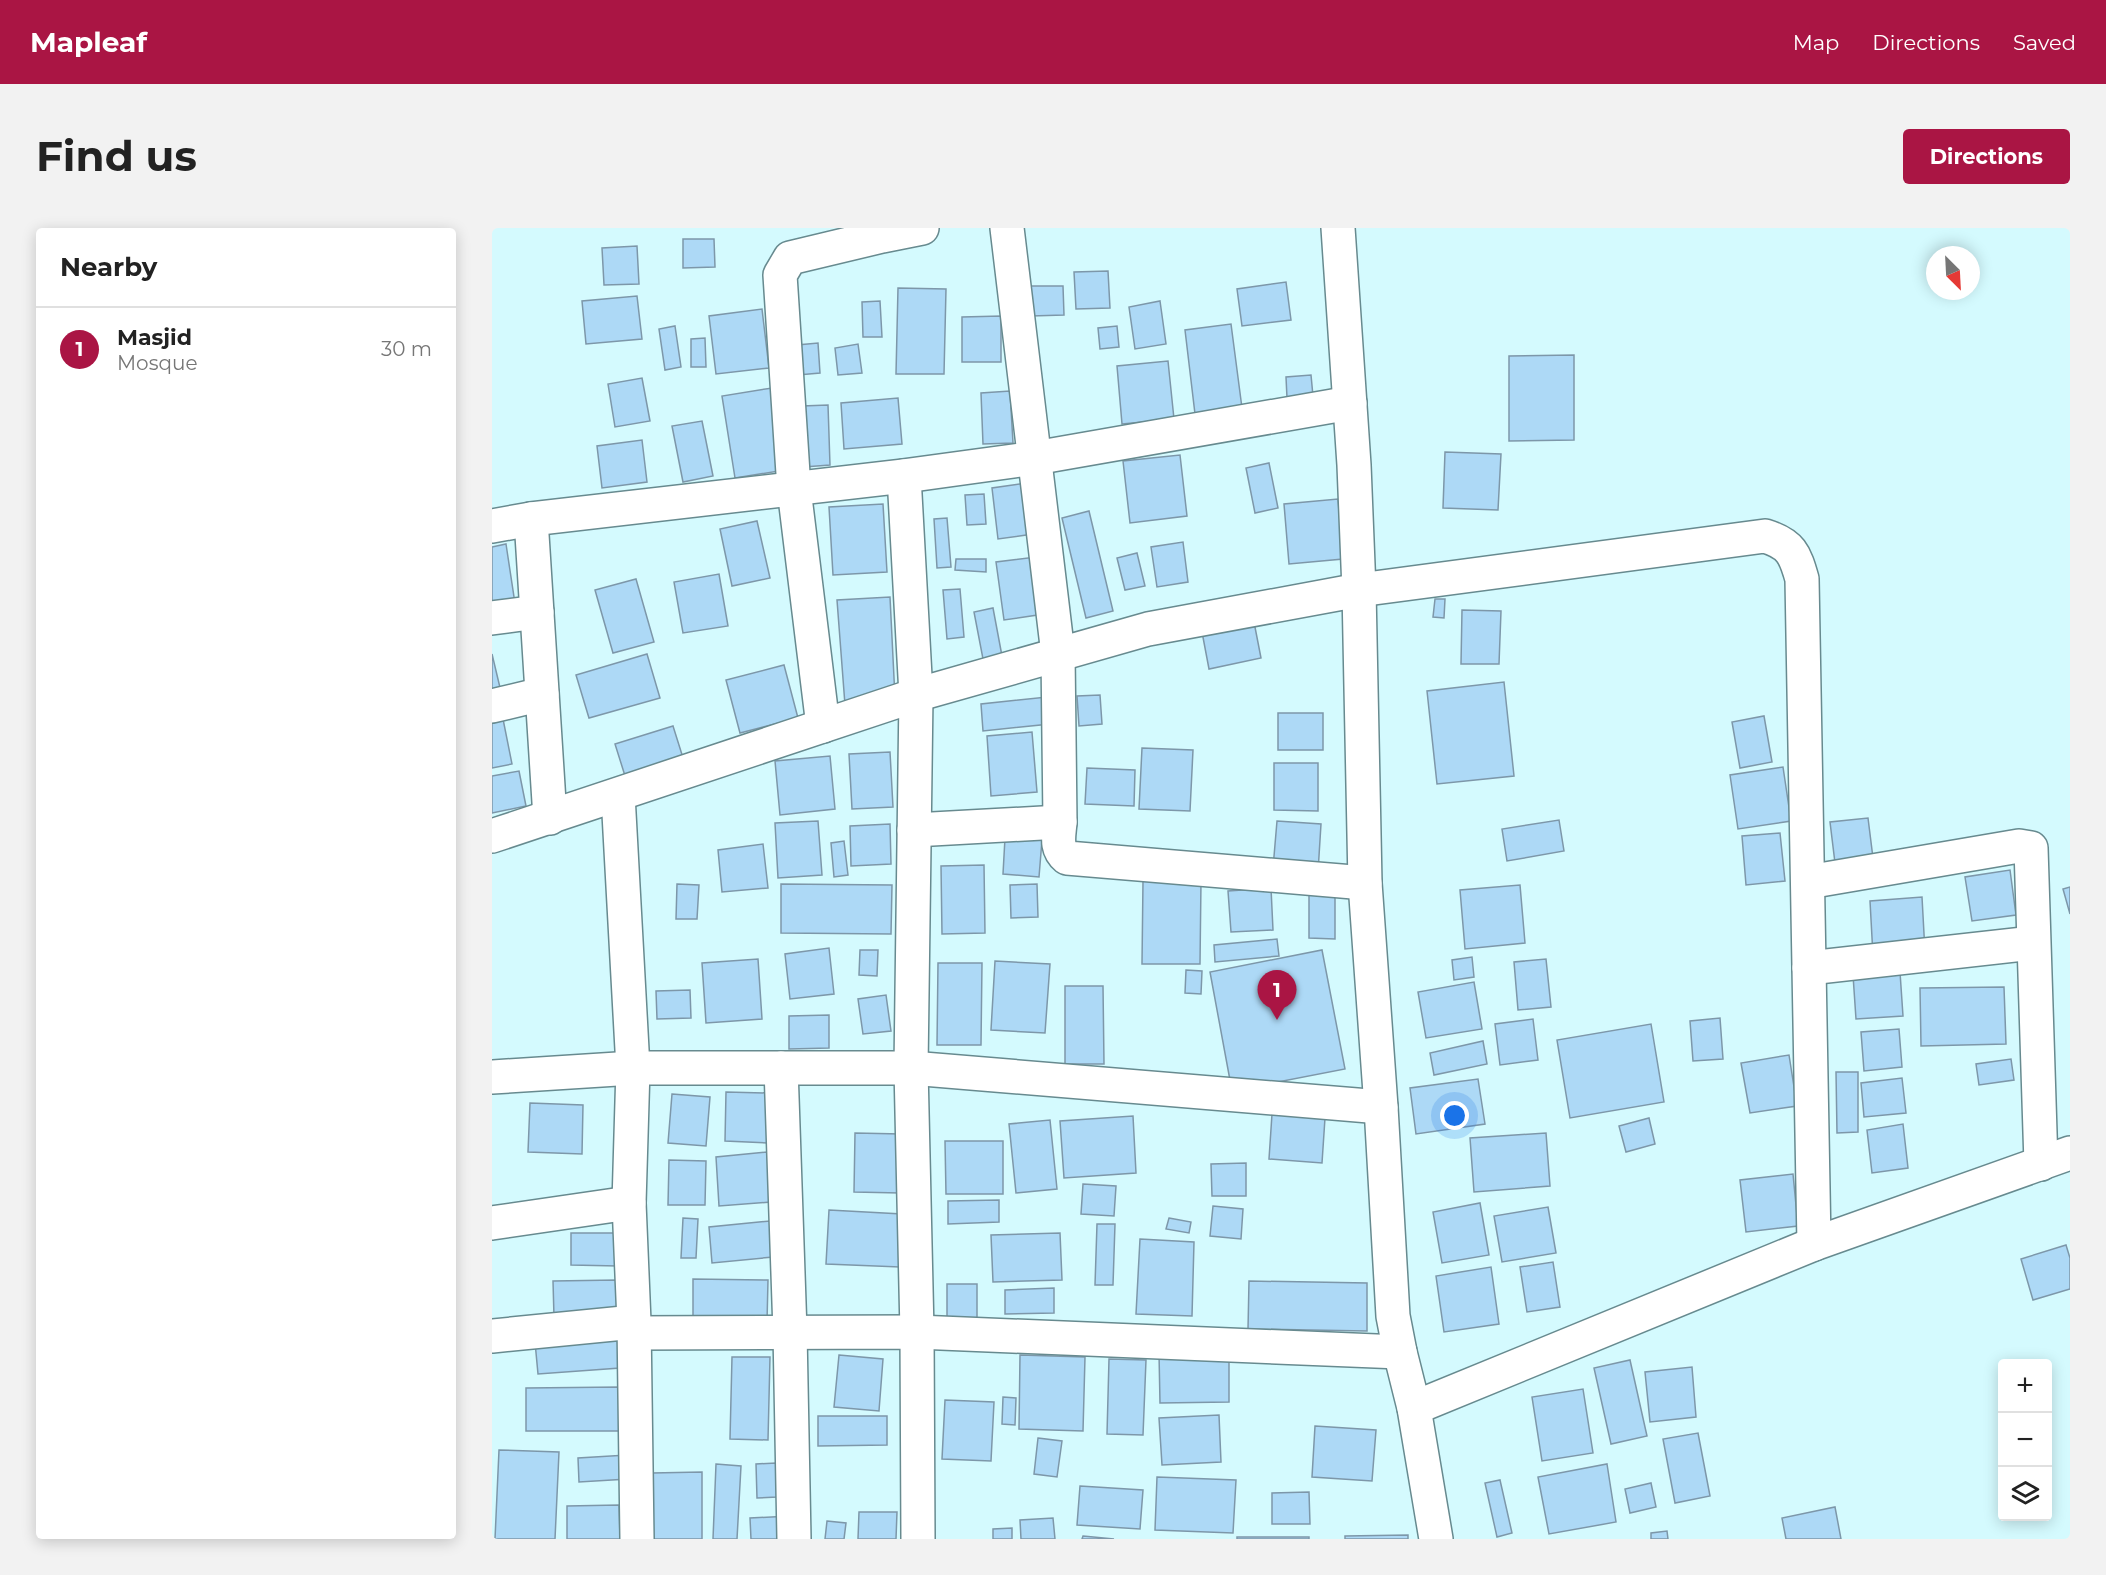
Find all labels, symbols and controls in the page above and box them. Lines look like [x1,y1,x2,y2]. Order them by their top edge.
text: Mapleaf [30,25,147,59]
text: Map [1793,30,1839,55]
text: Directions [1872,30,1980,55]
text: Saved [2013,30,2076,55]
button: Directions [1903,129,2070,184]
text: Find us [36,130,197,182]
north arrow [1926,246,1980,300]
text: Nearby [60,251,157,283]
text: Masjid [117,324,192,351]
text: 1 [76,337,83,361]
text: 30 m [381,337,432,361]
text: Mosque [117,351,197,375]
pin: 1 [1258,970,1296,1020]
your location [1440,1101,1469,1130]
map controls [1998,1359,2052,1521]
button: + [1998,1359,2052,1413]
button: − [1998,1413,2052,1467]
button: layers [1998,1467,2052,1521]

